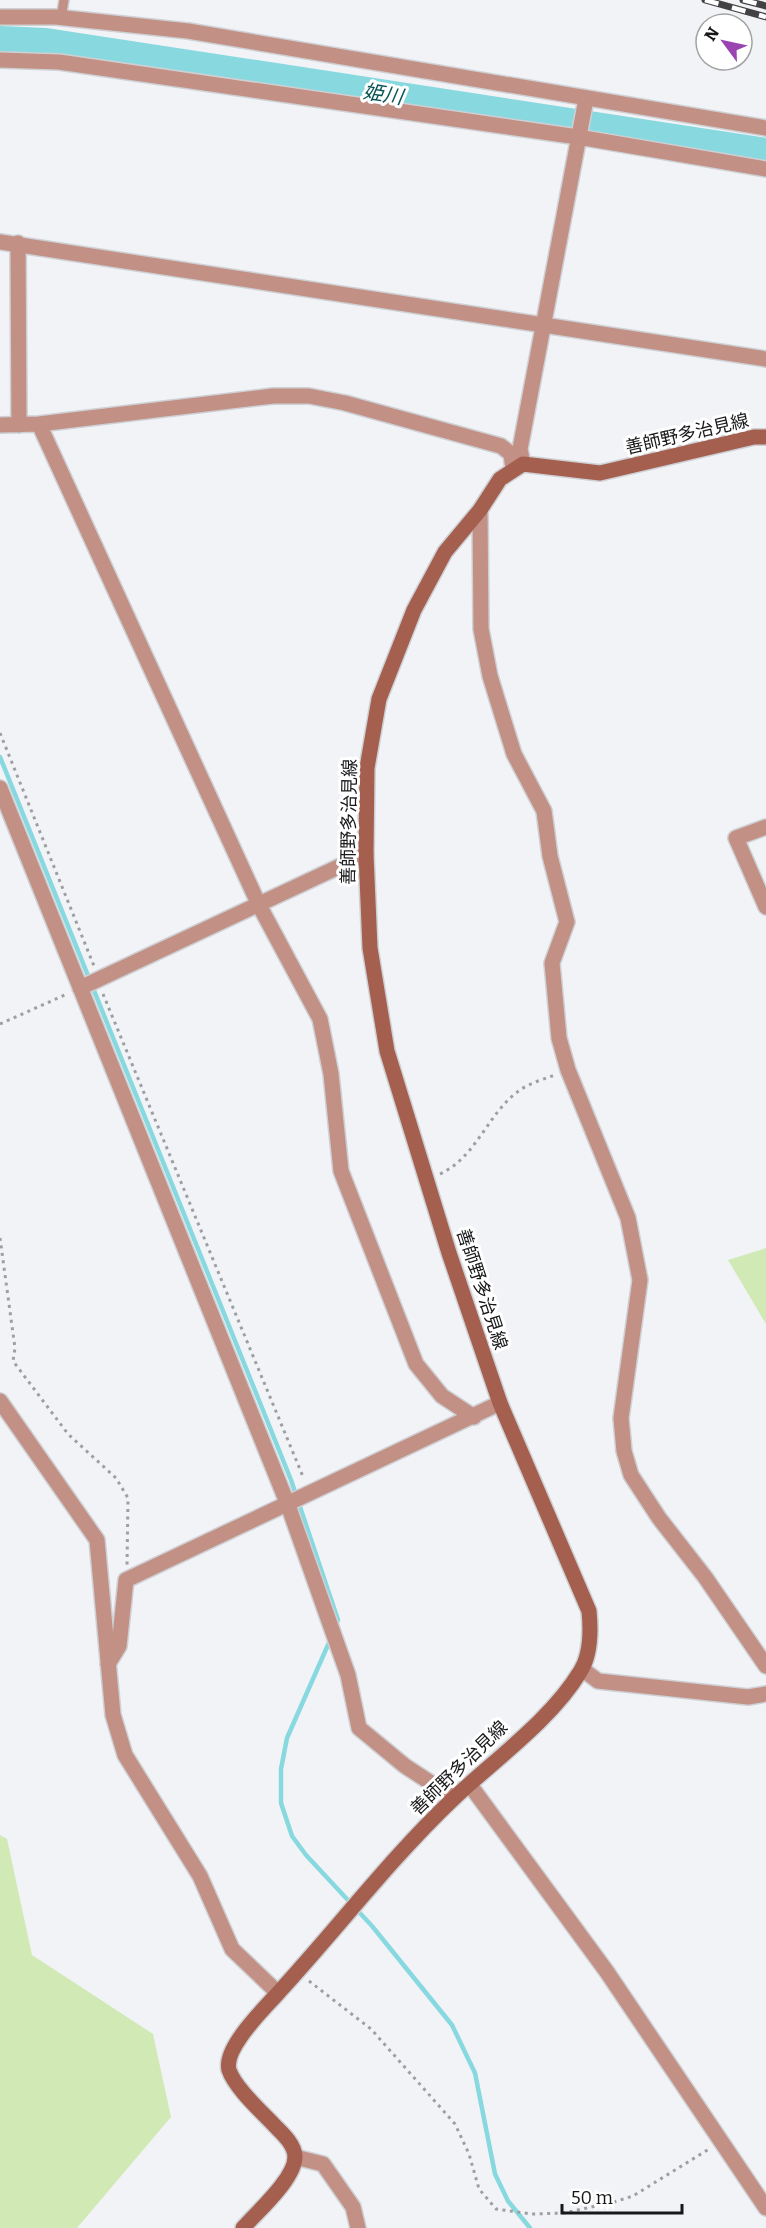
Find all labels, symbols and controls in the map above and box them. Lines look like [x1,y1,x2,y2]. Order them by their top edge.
north arrow [694,12,754,72]
text: N [701,24,723,44]
water label: 姫川 [361,79,407,109]
street label: 善師野多治見線 [623,409,751,459]
street label: 善師野多治見線 [337,759,361,885]
street label: 善師野多治見線 [452,1226,512,1352]
street label: 善師野多治見線 [406,1716,512,1820]
scale bar [562,2177,682,2215]
text: 50 m [571,2187,613,2209]

